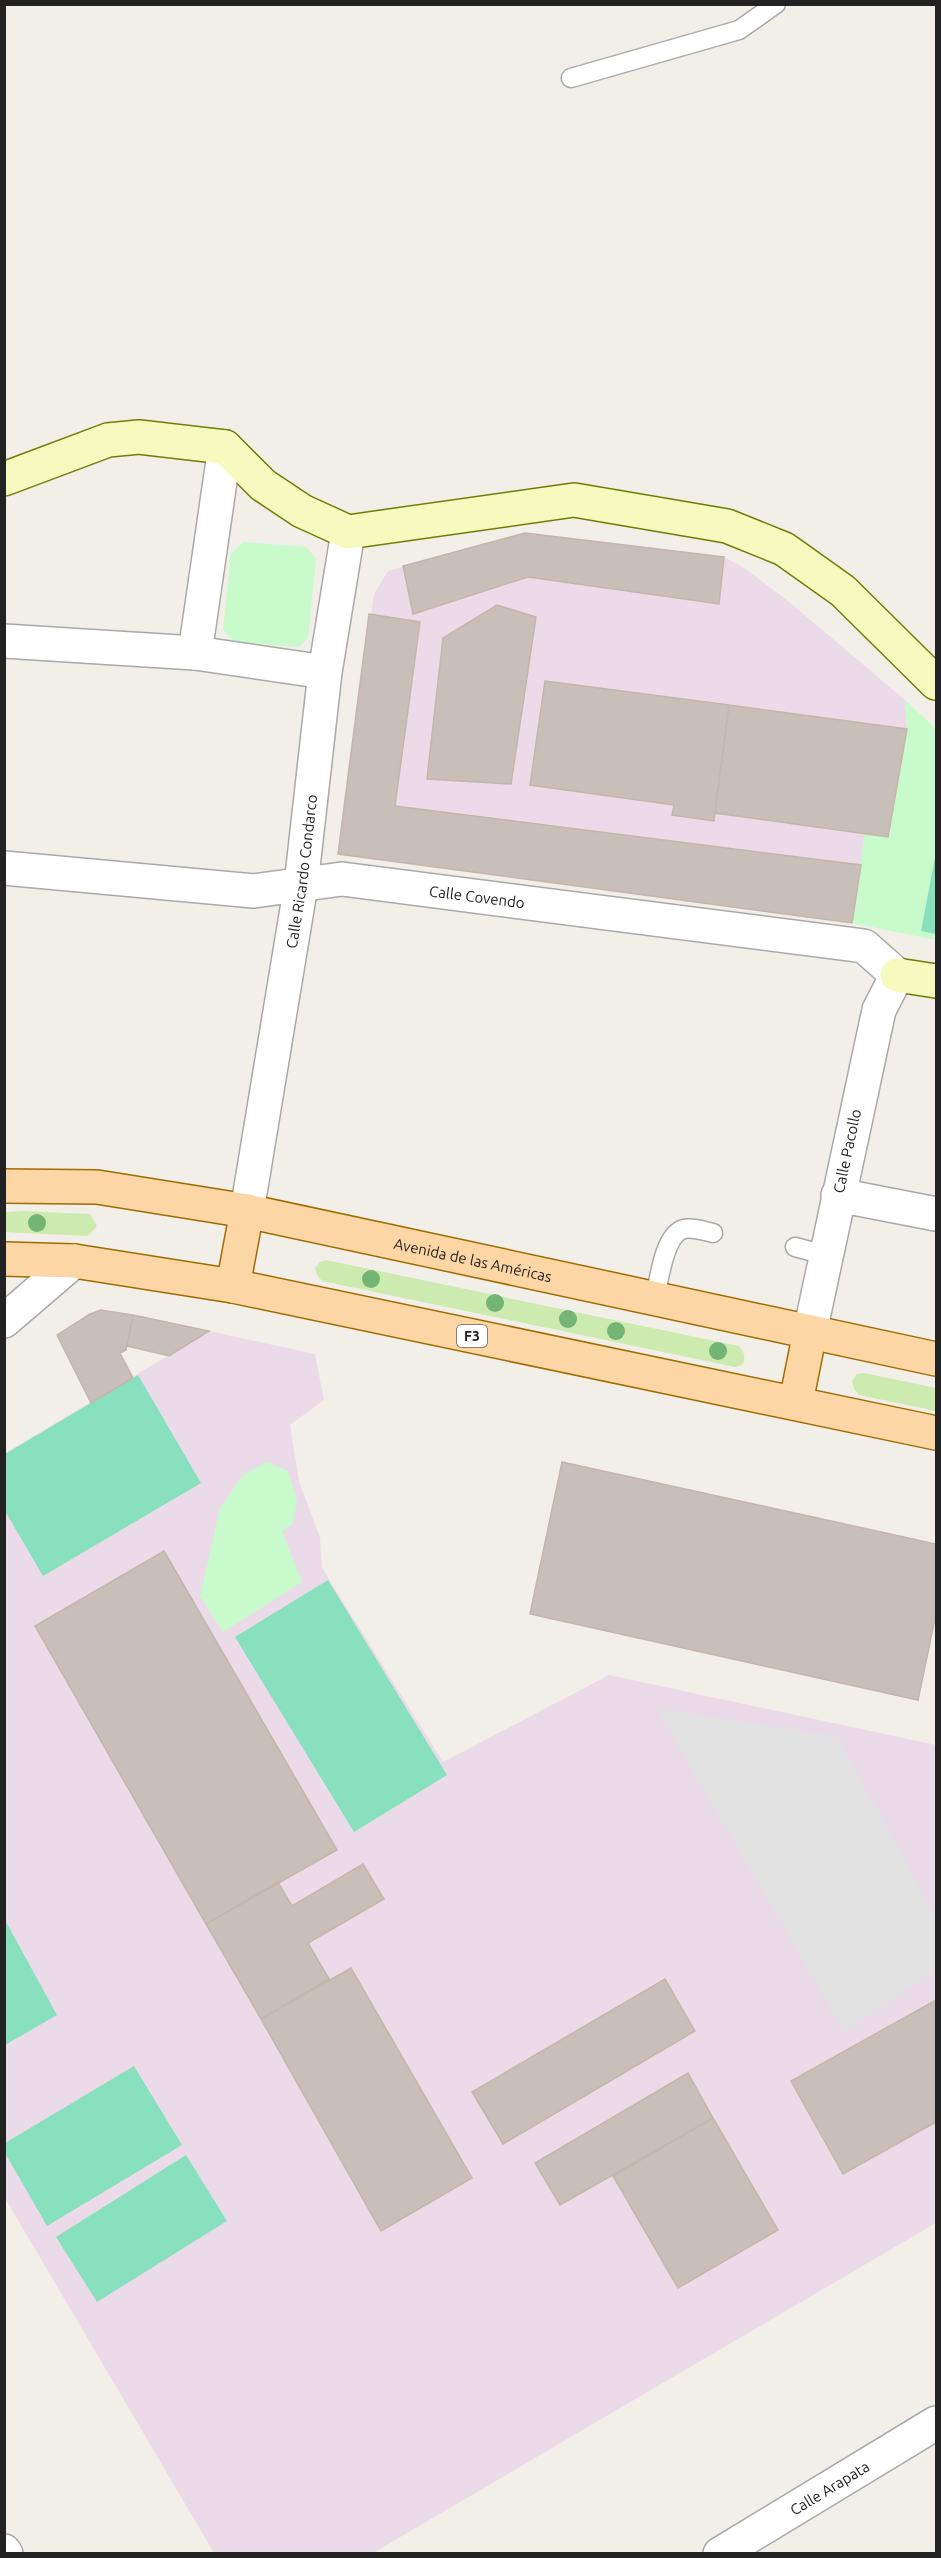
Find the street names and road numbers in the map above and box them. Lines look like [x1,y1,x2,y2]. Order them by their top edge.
street label: Calle Ricardo Condarco [282,793,320,950]
street label: Calle Covendo [428,882,526,911]
street label: Calle Pacollo [830,1107,864,1195]
street label: Avenida de las Américas [392,1234,553,1285]
road number: F3 [457,1325,487,1347]
street label: Calle Arapata [787,2457,872,2518]

